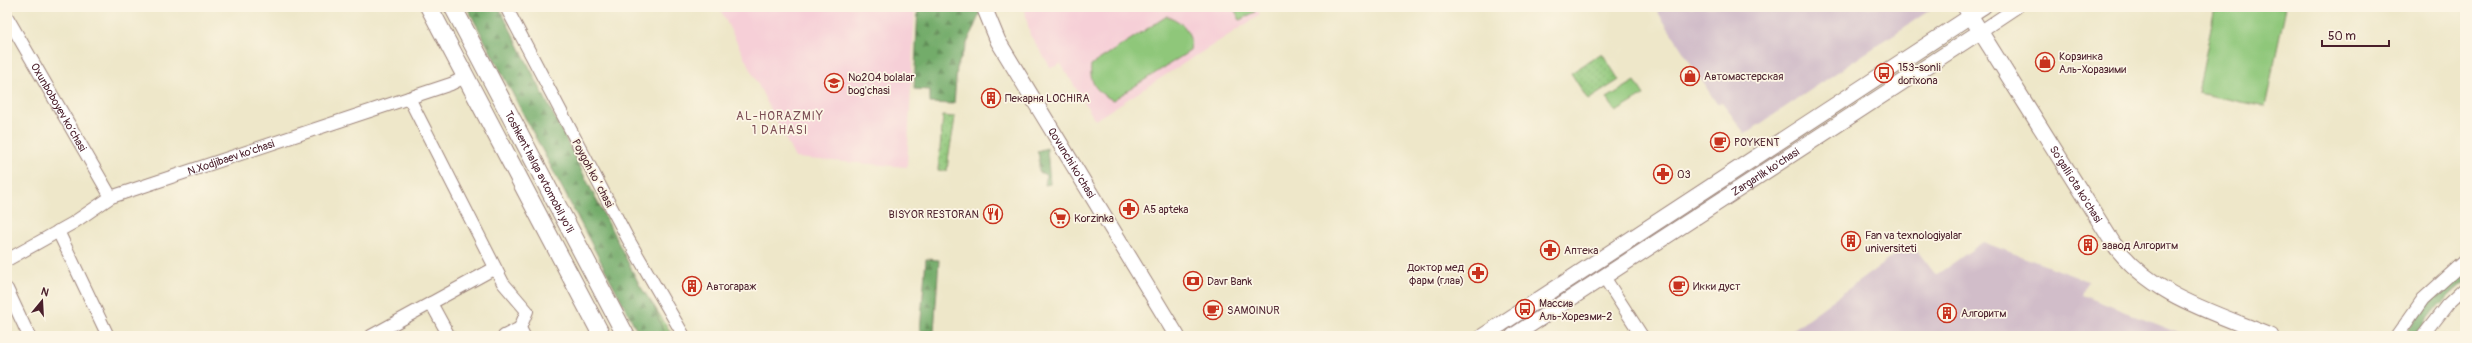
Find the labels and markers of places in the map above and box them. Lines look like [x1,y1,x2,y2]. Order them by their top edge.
place label: Корзинка Аль-Хоразими [2059,50,2126,76]
shop icon: Корзинка Аль-Хоразими [2034,51,2056,73]
place label: 153-sonli dorixona [1898,61,1941,87]
bus stop icon: 153-sonli dorixona [1873,62,1895,84]
shop icon: Автомастерская [1679,65,1701,87]
place label: Автомастерская [1704,70,1783,83]
place label: №204 bolalar bog'chasi [848,71,915,97]
school or university icon: №204 bolalar bog'chasi [823,72,845,94]
building icon: Пекарня LOCHIRA [980,87,1002,109]
place label: Пекарня LOCHIRA [1005,92,1090,105]
cafe icon: POYKENT [1709,131,1731,153]
place label: POYKENT [1734,136,1780,149]
pharmacy icon: 03 [1652,163,1674,185]
place label: 03 [1677,168,1691,181]
pharmacy icon: A5 apteka [1118,198,1140,220]
restaurant icon: BISYOR RESTORAN [982,203,1004,225]
place label: A5 apteka [1143,203,1188,216]
supermarket icon: Korzinka [1049,207,1071,229]
place label: BISYOR RESTORAN [889,208,979,221]
place label: Korzinka [1074,212,1114,225]
place label: Fan va texnologiyalar universiteti [1865,229,1962,255]
building icon: Fan va texnologiyalar universiteti [1840,230,1862,252]
building icon: завод Алгоритм [2077,234,2099,256]
pharmacy icon: Аптека [1539,239,1561,261]
place label: завод Алгоритм [2102,239,2178,252]
place label: Аптека [1564,244,1598,257]
place label: Доктор мед фарм (глав) [1407,261,1464,287]
pharmacy icon: Доктор мед фарм (глав) [1467,262,1489,284]
bank icon: Davr Bank [1182,270,1204,292]
building icon: Автогараж [681,275,703,297]
place label: Davr Bank [1207,275,1253,288]
cafe icon: Икки дуст [1668,275,1690,297]
place label: Автогараж [706,280,756,293]
place label: Икки дуст [1693,280,1741,293]
place label: Массив Аль-Хорезми-2 [1539,297,1612,323]
bus stop icon: Массив Аль-Хорезми-2 [1514,298,1536,320]
cafe icon: SAMOINUR [1202,299,1224,321]
building icon: Алгоритм [1936,302,1958,324]
place label: SAMOINUR [1227,304,1280,317]
place label: Алгоритм [1961,307,2006,320]

